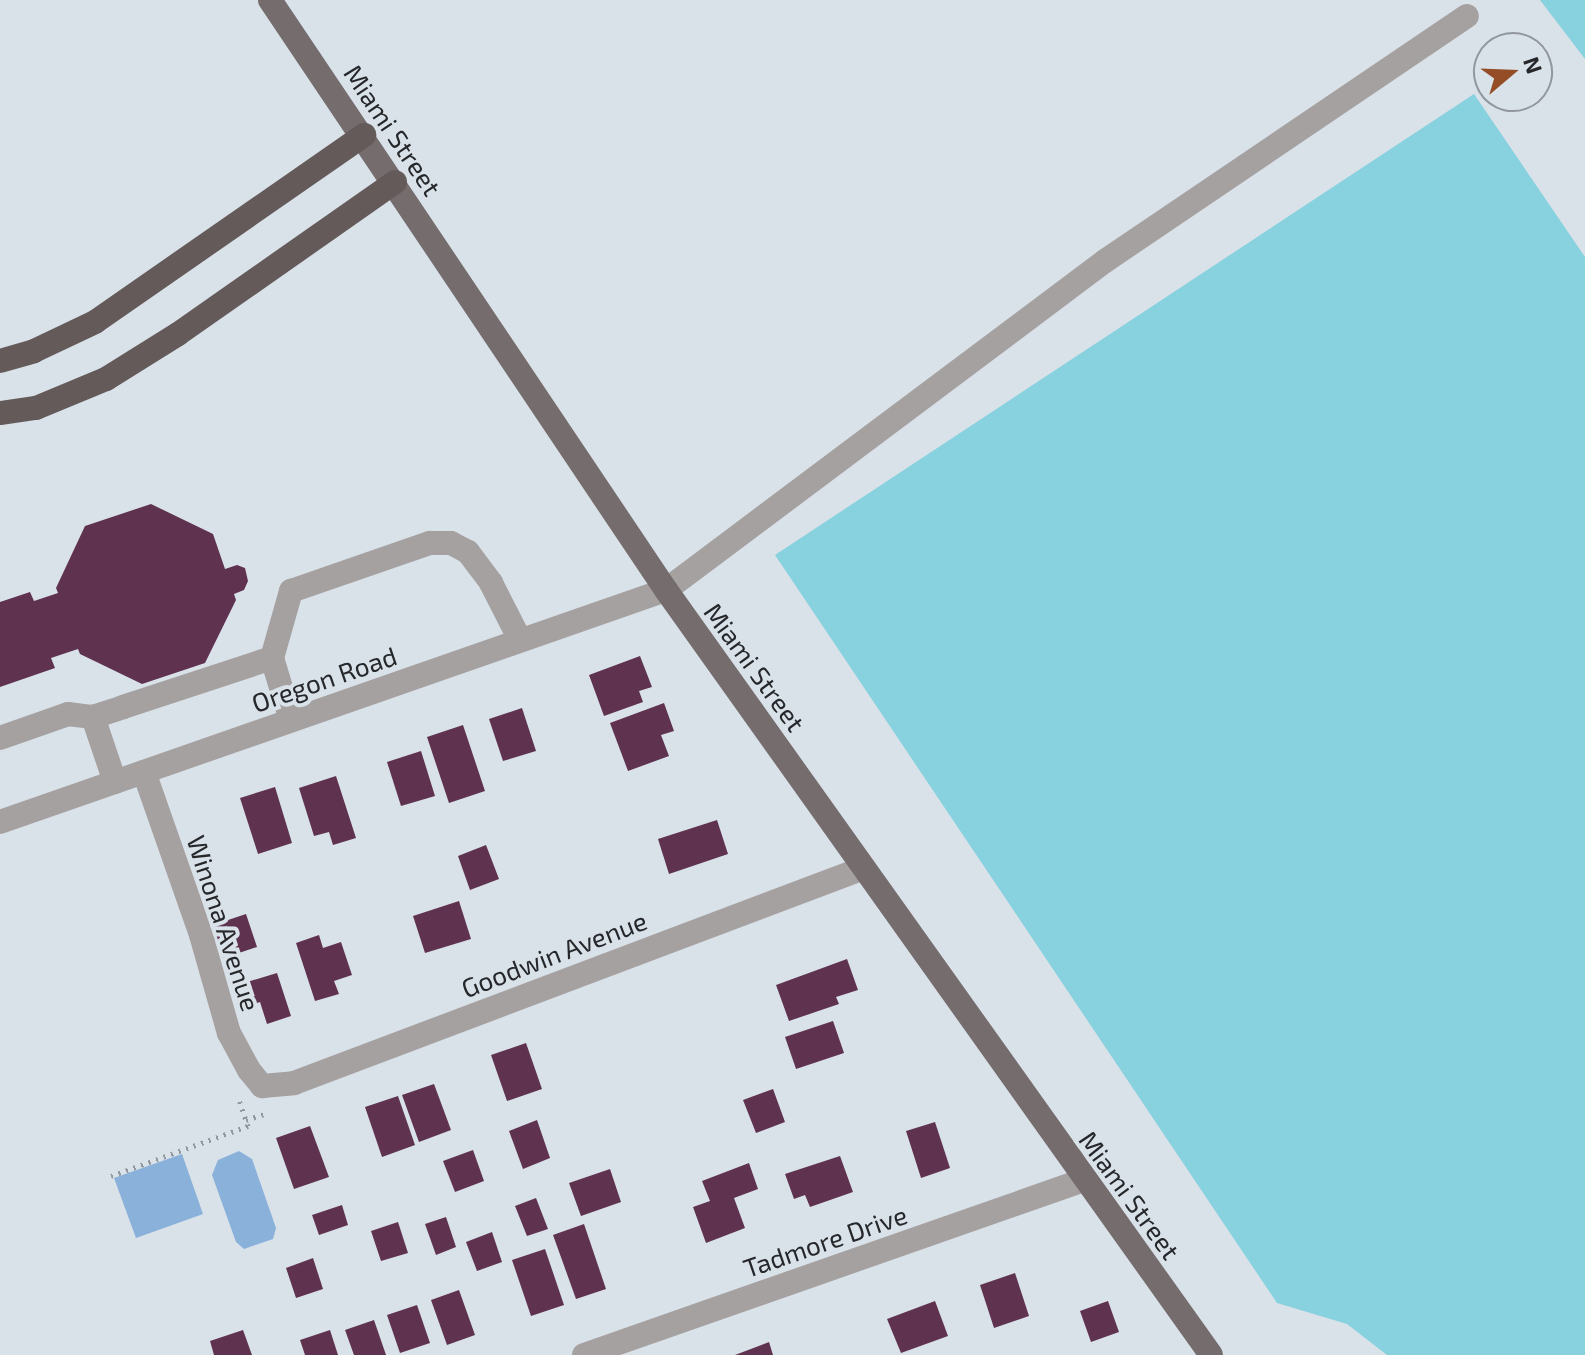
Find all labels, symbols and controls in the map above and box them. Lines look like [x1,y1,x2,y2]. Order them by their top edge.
north arrow [1473,32,1553,112]
text: N [1519,53,1549,77]
street label: Miami Street [338,59,448,201]
street label: Miami Street [698,597,812,737]
street label: Oregon Road [247,640,401,718]
street label: Winona Avenue [181,831,267,1015]
street label: Goodwin Avenue [457,904,651,1004]
street label: Miami Street [1073,1125,1187,1265]
street label: Tadmore Drive [739,1198,911,1284]

